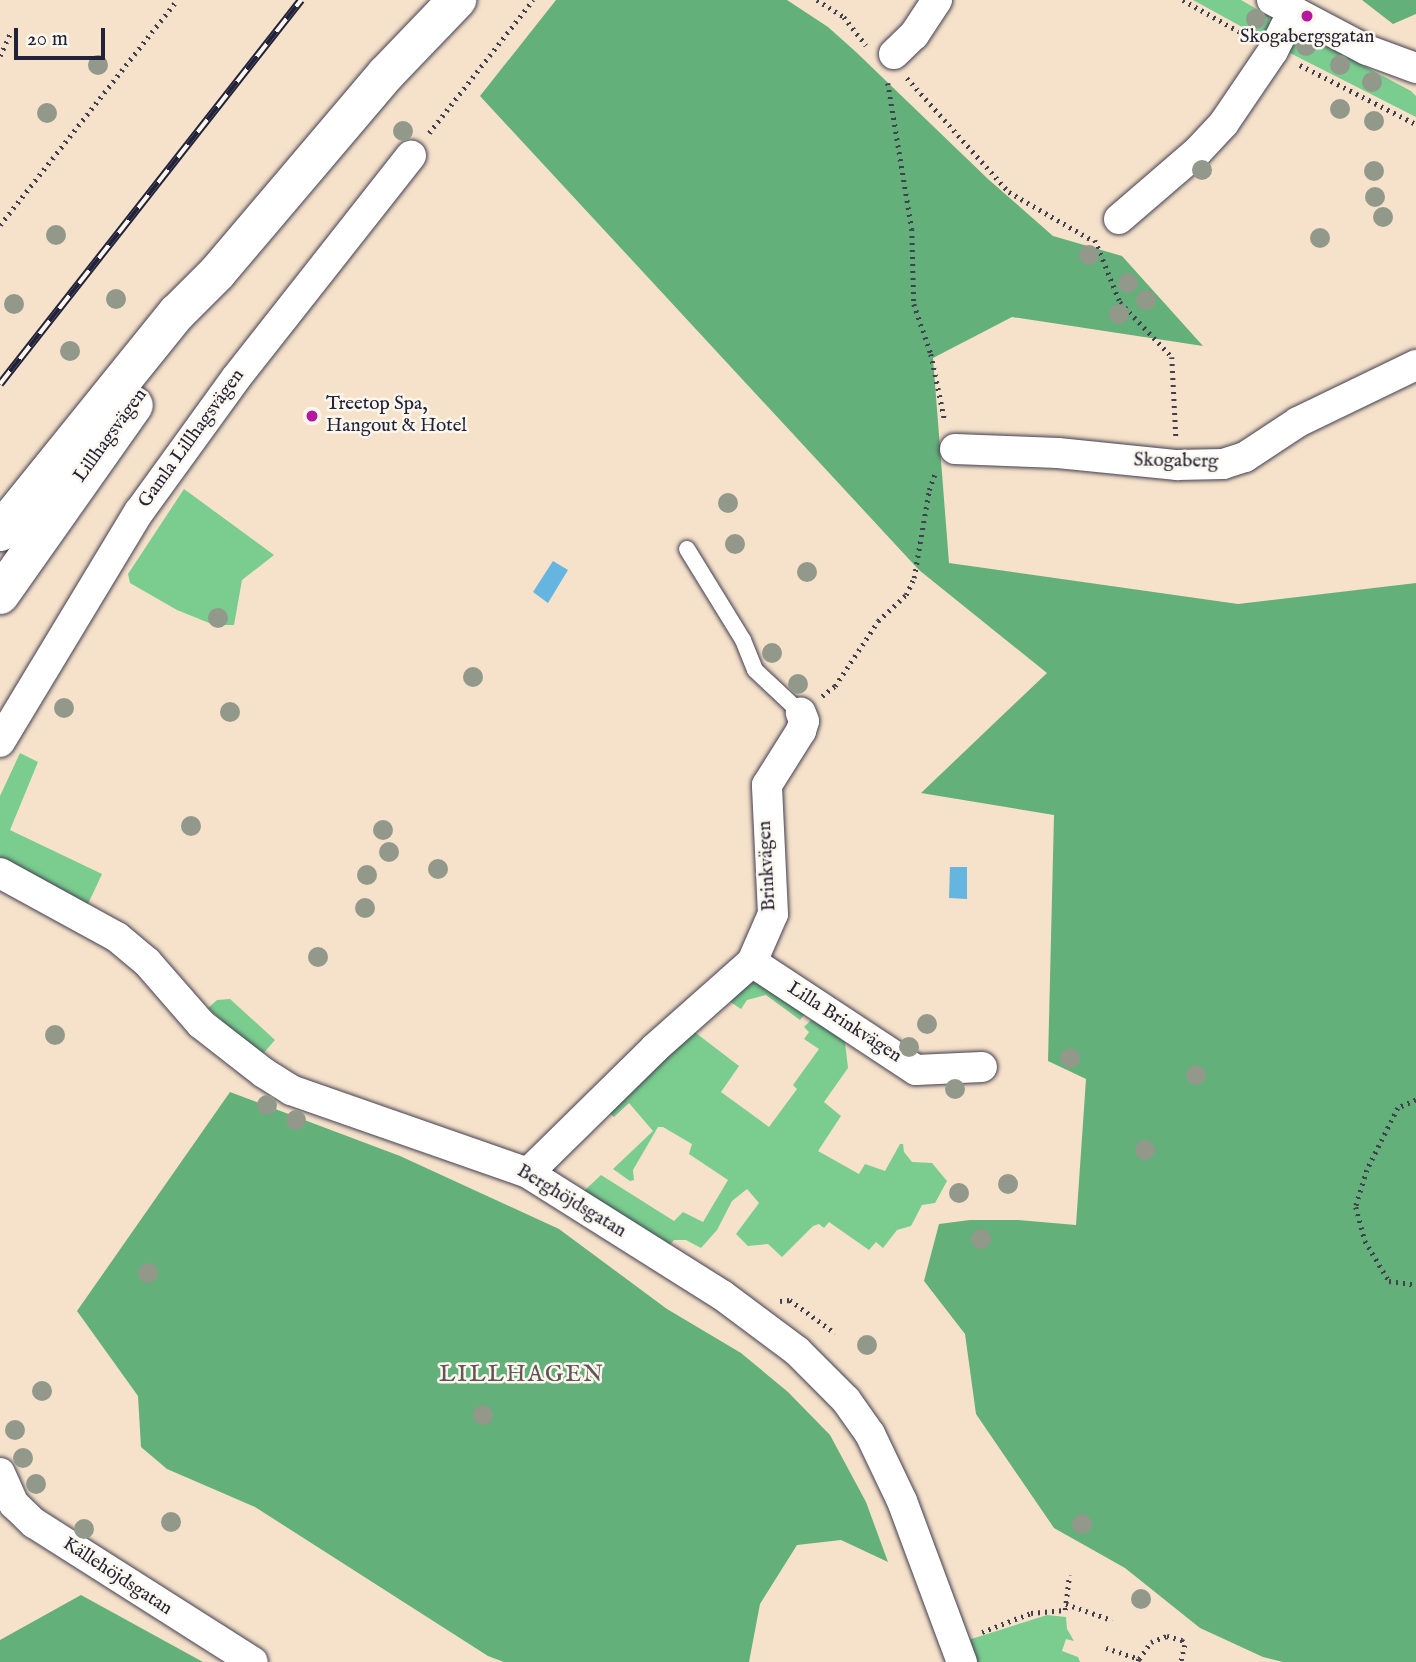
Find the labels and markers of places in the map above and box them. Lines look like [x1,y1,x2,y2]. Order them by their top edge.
marker: Skogabergsgatan [1299,8,1315,24]
place label: Skogabergsgatan [1240,27,1374,49]
place label: Treetop Spa, Hangout & Hotel [326,394,467,438]
marker: Treetop Spa, Hangout & Hotel [304,408,320,424]

